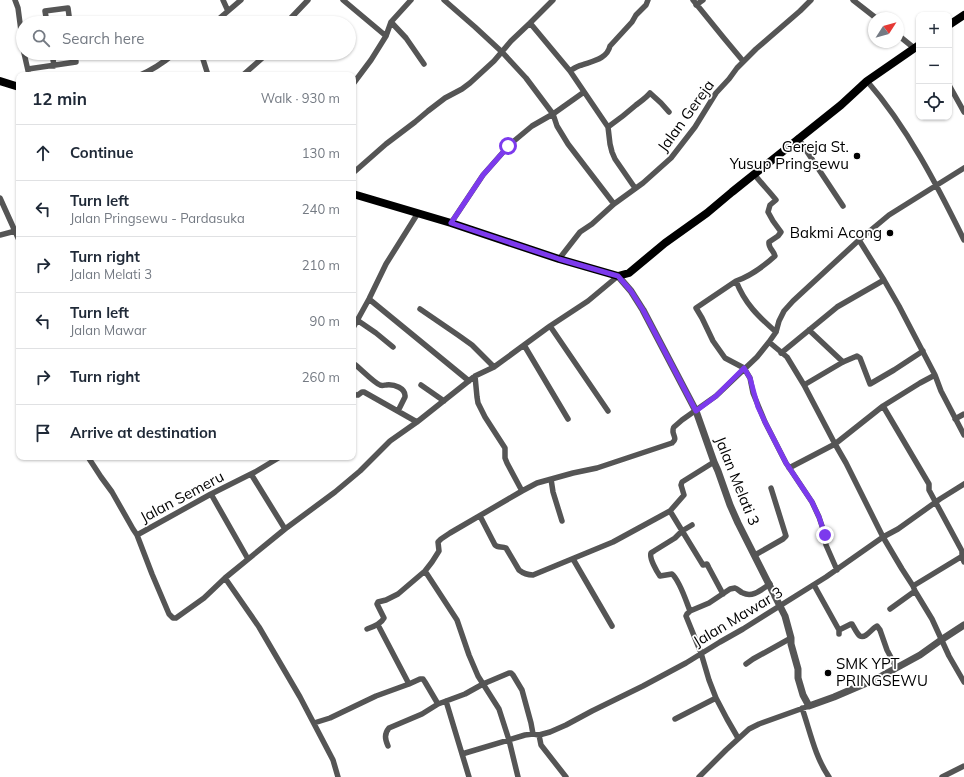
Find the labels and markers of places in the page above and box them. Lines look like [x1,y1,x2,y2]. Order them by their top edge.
place label: Gereja St. Yusup Pringsewu [729,137,849,173]
marker: Gereja St. Yusup Pringsewu [852,151,862,161]
place label: Bakmi Acong [790,223,882,242]
marker: Bakmi Acong [885,228,895,238]
place label: SMK YPT PRINGSEWU [836,654,928,690]
marker: SMK YPT PRINGSEWU [823,668,833,678]

